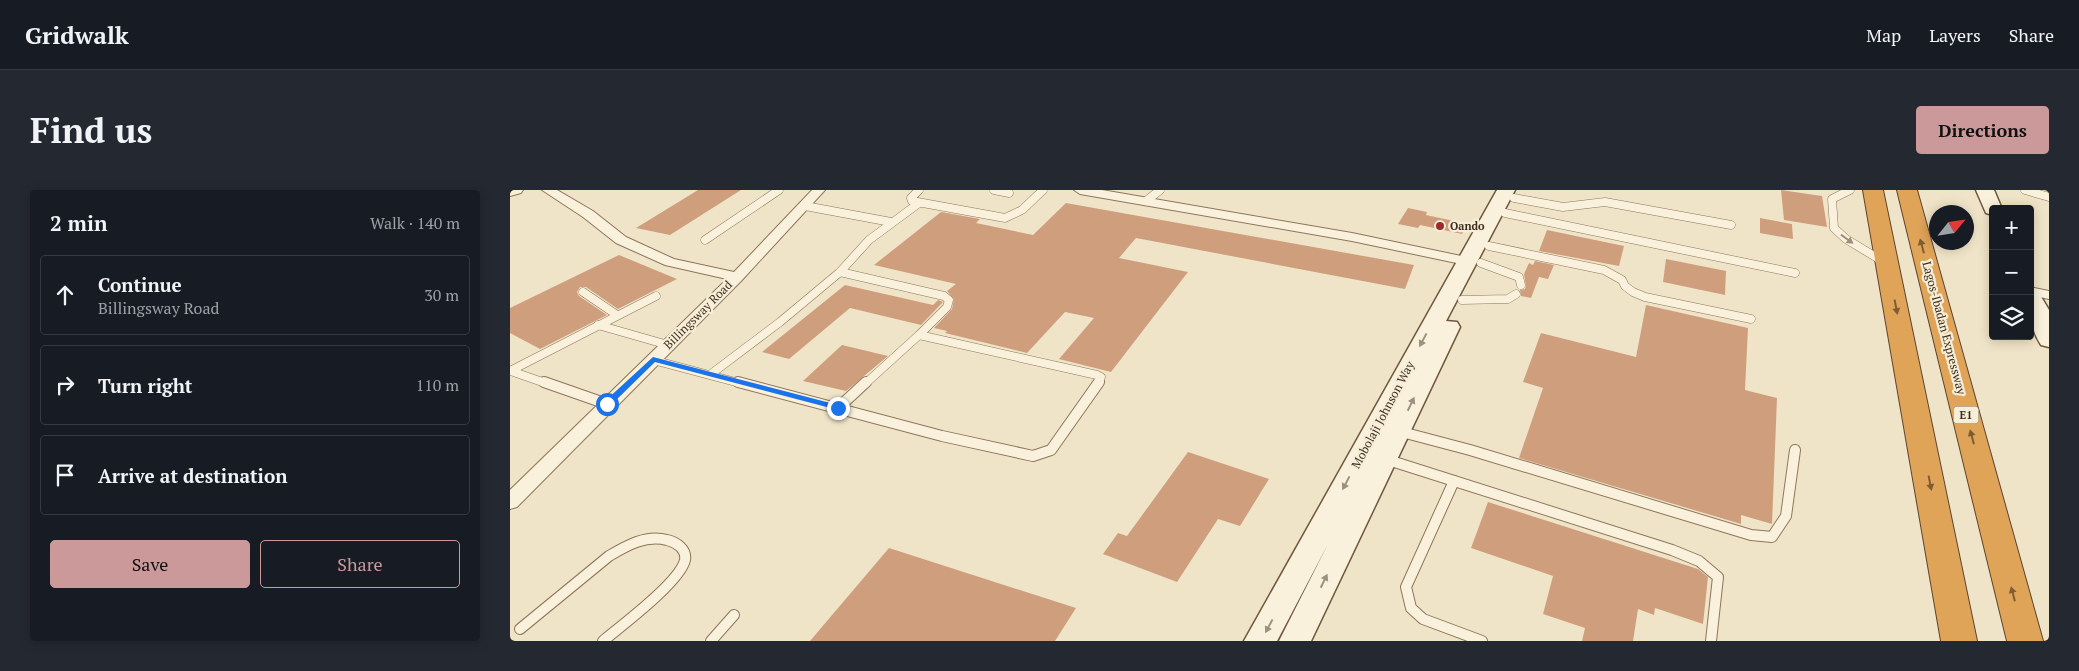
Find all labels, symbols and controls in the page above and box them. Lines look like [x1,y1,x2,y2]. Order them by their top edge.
text: Gridwalk [25,19,129,51]
text: Map [1866,23,1901,47]
text: Layers [1929,23,1981,47]
text: Share [2009,23,2054,47]
button: Directions [1916,106,2049,154]
text: Find us [30,107,152,153]
north arrow [1929,205,1974,250]
map controls [1989,205,2034,340]
button: + [1989,205,2034,250]
text: 2 min [50,209,107,237]
text: Walk · 140 m [370,212,460,234]
place label: Oando [1450,219,1485,233]
marker: Oando [1434,220,1446,232]
one-way arrow [1840,234,1854,244]
one-way arrow [1917,238,1925,253]
button: − [1989,250,2034,295]
street label: Lagos-Ibadan Expressway [1919,260,1970,397]
text: Continue [98,272,182,297]
street label: Billingsway Road [660,277,735,352]
icon: ahead [51,281,79,309]
text: 30 m [424,284,459,306]
button: layers [1989,295,2034,340]
text: Billingsway Road [98,297,219,319]
one-way arrow [1892,299,1900,314]
one-way arrow [1419,333,1427,347]
street label: Mobolaji Johnson Way [1348,358,1418,471]
icon: right [51,371,79,399]
text: Turn right [98,373,192,398]
text: 110 m [416,374,459,396]
route start [596,393,619,416]
route end [827,397,850,420]
one-way arrow [1407,397,1415,411]
road number: E1 [1954,406,1978,424]
one-way arrow [1968,429,1976,444]
icon: arrive [51,461,79,489]
text: Arrive at destination [98,463,287,488]
one-way arrow [1342,476,1350,490]
one-way arrow [1926,476,1934,492]
button: Save [50,540,250,588]
button: Share [260,540,460,588]
one-way arrow [1320,574,1328,589]
one-way arrow [2009,586,2017,601]
one-way arrow [1265,618,1273,633]

